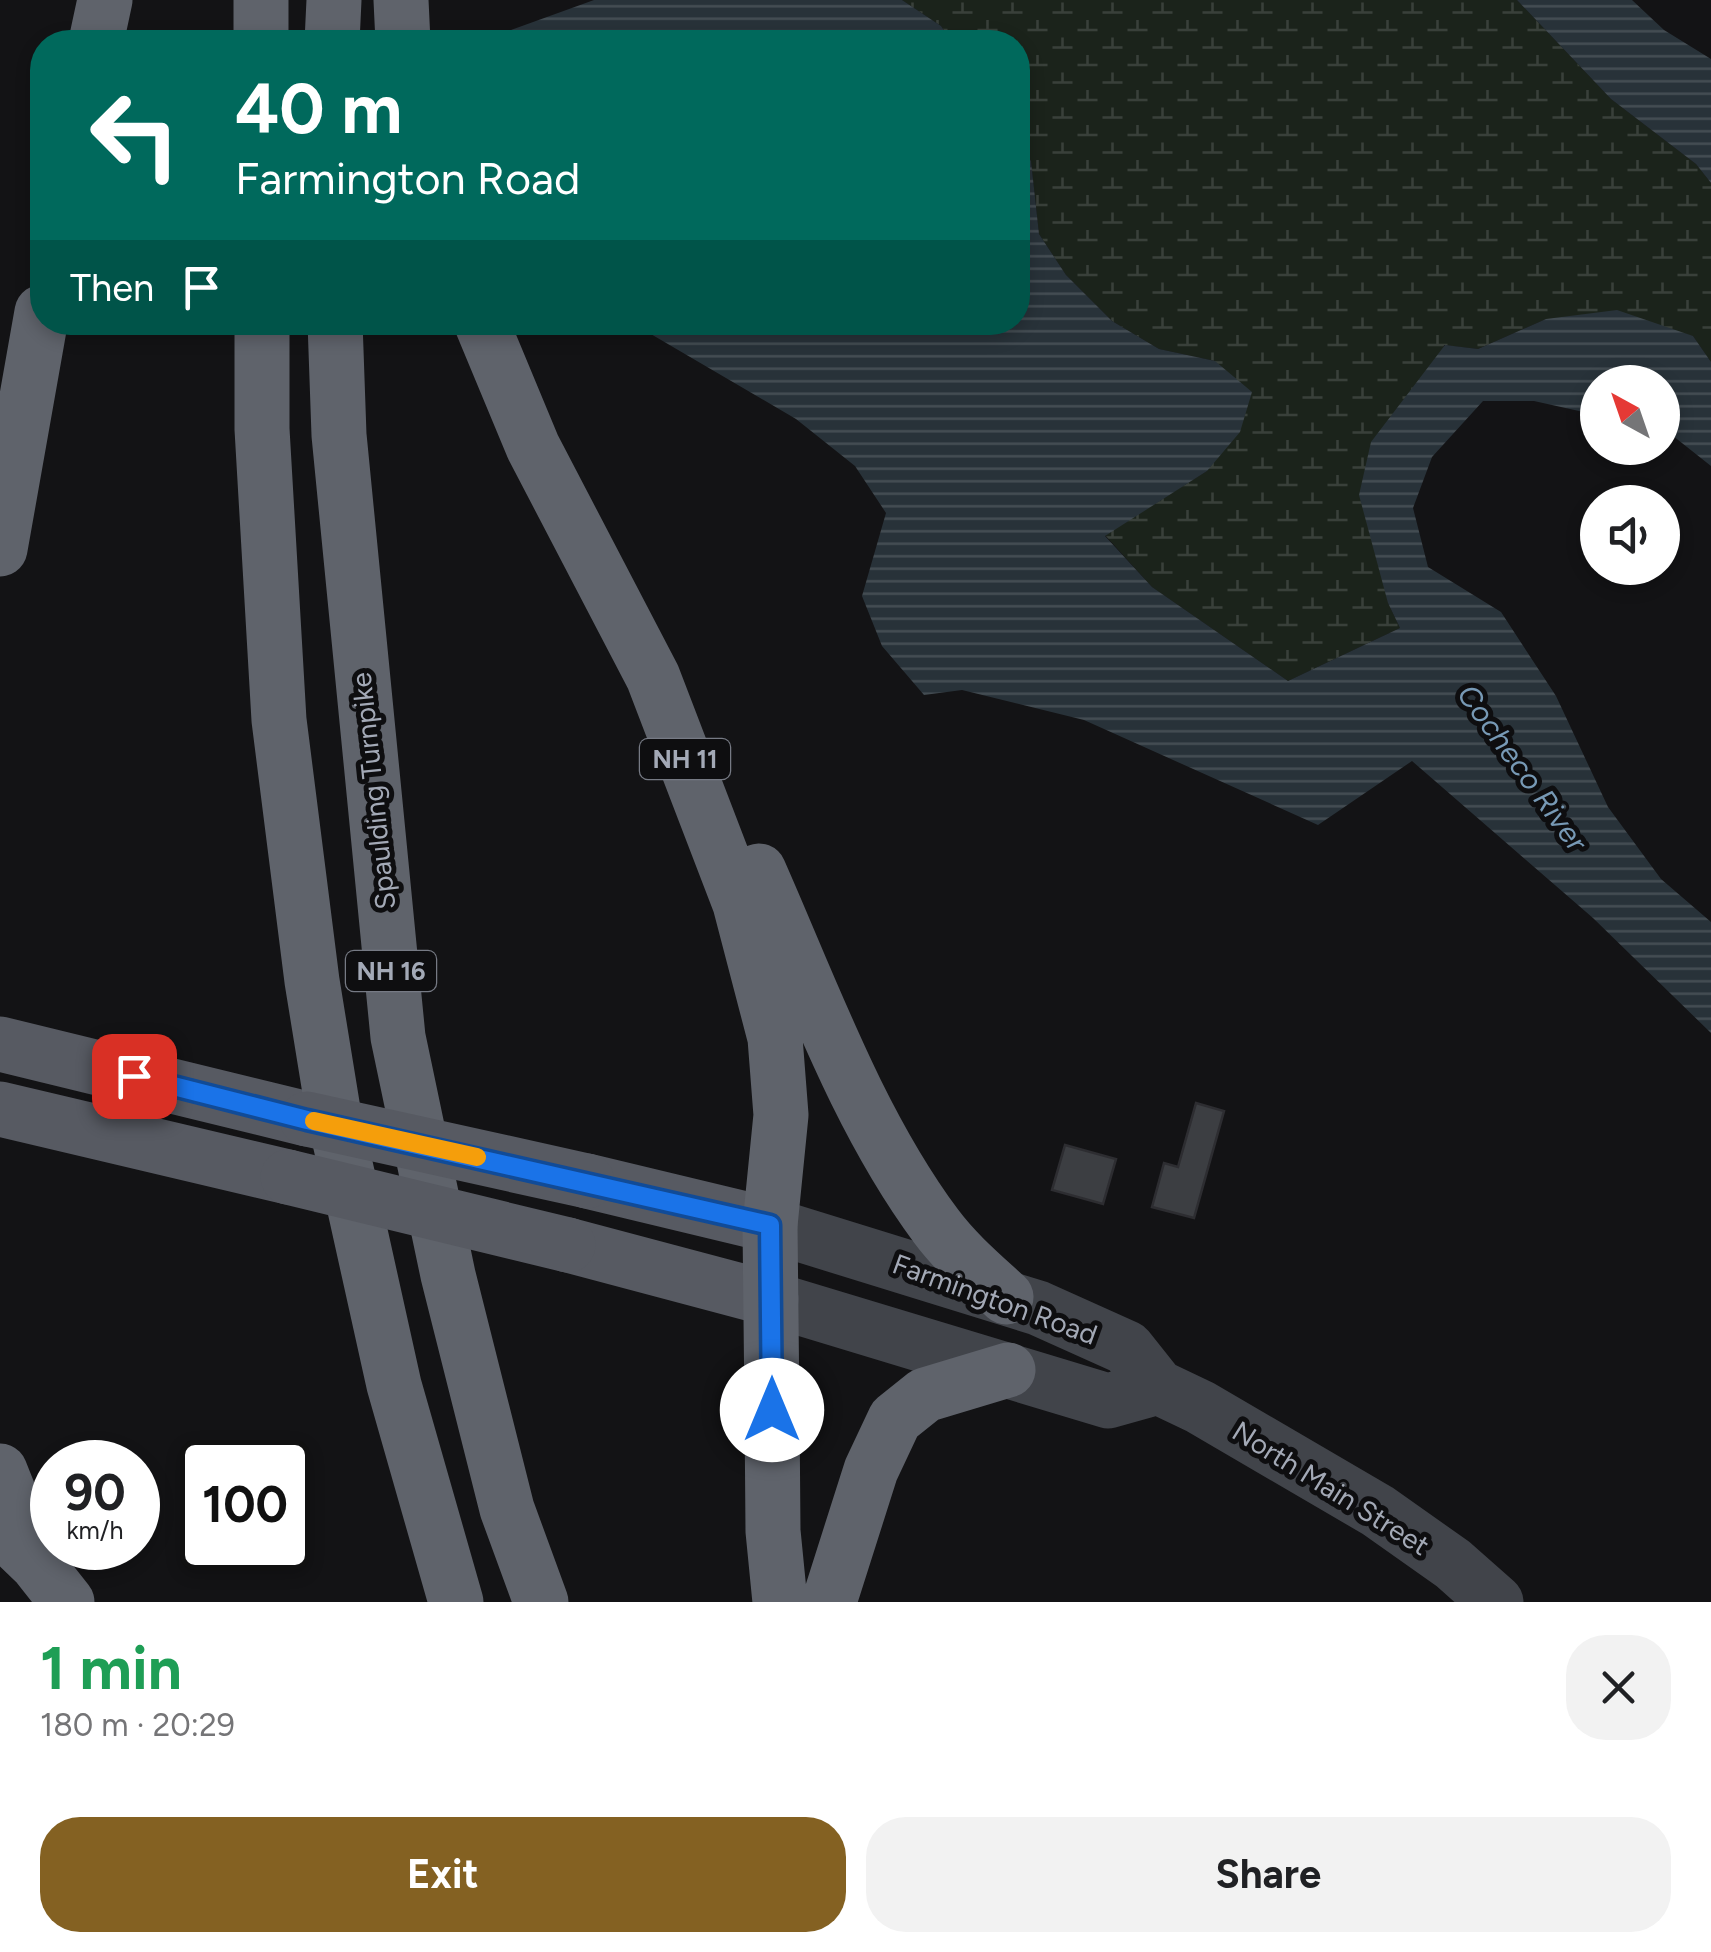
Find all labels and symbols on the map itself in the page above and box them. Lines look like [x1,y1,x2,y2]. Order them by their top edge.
north arrow [1580,365,1680,465]
street label: Spaulding Turnpike [344,671,402,911]
water label: Cocheco River [1449,677,1596,860]
road number: NH 11 [640,739,730,779]
road number: NH 16 [346,951,436,991]
pin [92,1034,177,1119]
street label: Farmington Road [888,1246,1102,1352]
position arrow [720,1358,824,1462]
street label: North Main Street [1226,1414,1436,1562]
speed limit sign: 100 [180,1440,310,1570]

